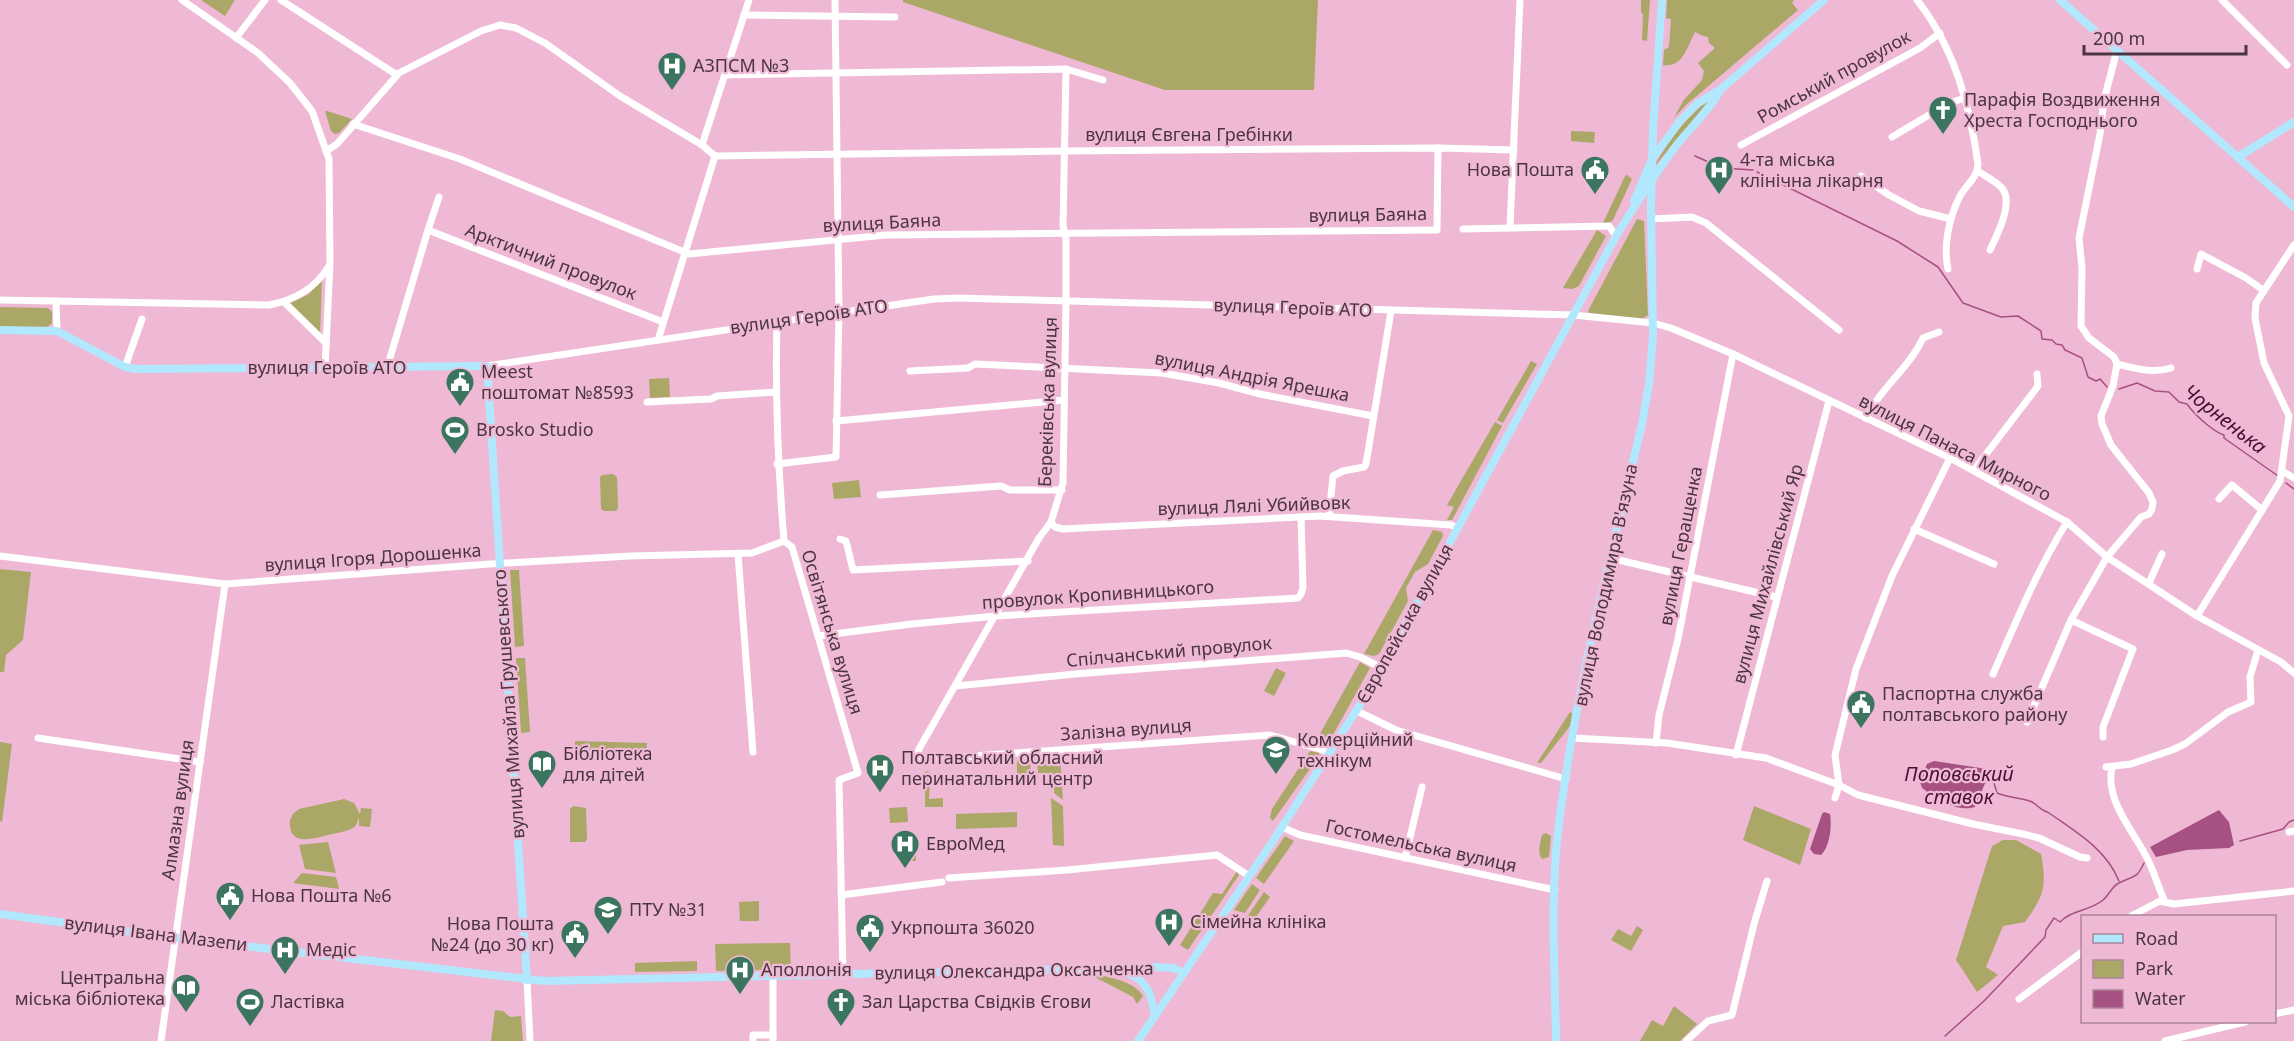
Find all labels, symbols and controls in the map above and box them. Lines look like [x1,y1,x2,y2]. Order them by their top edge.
scale bar [2084,18,2246,56]
street label: Ромський провулок [1752,24,1915,128]
text: 200 m [2093,26,2145,50]
hospital icon: АЗПСМ №3 [656,50,688,92]
place label: АЗПСМ №3 [693,53,789,77]
place label: Парафія Воздвиження Хреста Господнього [1964,87,2160,132]
church icon: Парафія Воздвиження Хреста Господнього [1927,94,1959,136]
street label: вулиця Євгена Гребінки [1085,122,1293,146]
place label: 4-та міська клінічна лікарня [1740,147,1884,192]
public building icon: Нова Пошта [1579,154,1611,196]
hospital icon: 4-та міська клінічна лікарня [1703,154,1735,196]
place label: Нова Пошта [1467,157,1574,181]
street label: вулиця Баяна [1308,201,1427,227]
street label: вулиця Баяна [822,207,942,237]
street label: Арктичний провулок [462,217,641,305]
street label: вулиця Героїв АТО [1213,292,1373,322]
street label: вулиця Героїв АТО [728,293,889,339]
street label: Береківська вулиця [1032,317,1062,487]
street label: вулиця Андрія Ярешка [1153,345,1352,407]
street label: вулиця Героїв АТО [247,355,407,379]
place label: Meest поштомат №8593 [481,359,634,404]
public building icon: Meest поштомат №8593 [444,366,476,408]
water label: Чорненька [2178,377,2273,460]
street label: вулиця Панаса Мирного [1855,388,2056,506]
sports icon: Brosko Studio [439,414,471,456]
place label: Brosko Studio [476,417,594,441]
street label: вулиця Володимира В'язуна [1568,461,1642,708]
street label: вулиця Михайлівський Яр [1726,461,1808,686]
street label: вулиця Геращенка [1653,464,1707,627]
street label: вулиця Лялі Убийвовк [1157,490,1351,520]
street label: вулиця Ігоря Дорошенка [264,537,482,577]
street label: Європейська вулиця [1350,539,1458,708]
street label: Освітянська вулиця [796,546,869,717]
street label: вулиця Михайла Грушевського [487,568,529,840]
street label: провулок Кропивницького [981,574,1215,614]
street label: Спілчанський провулок [1065,630,1273,672]
place label: Паспортна служба полтавського району [1882,681,2068,726]
public building icon: Паспортна служба полтавського району [1845,688,1877,730]
street label: Залізна вулиця [1059,712,1192,746]
place label: Комерційний технікум [1297,727,1414,772]
school or university icon: Комерційний технікум [1260,734,1292,776]
street label: Алмазна вулиця [155,738,199,882]
place label: Бібліотека для дітей [563,741,652,786]
place label: Полтавський обласний перинатальний центр [901,745,1104,790]
library icon: Бібліотека для дітей [526,748,558,790]
hospital icon: Полтавський обласний перинатальний центр [864,752,896,794]
water label: Поповський ставок [1904,760,2014,810]
street label: Гостомельська вулиця [1323,813,1519,877]
hospital icon: ЕвроМед [889,828,921,870]
place label: ЕвроМед [926,831,1005,855]
public building icon: Нова Пошта №6 [214,880,246,922]
place label: Нова Пошта №6 [251,883,392,907]
school or university icon: ПТУ №31 [592,894,624,936]
place label: ПТУ №31 [629,897,707,921]
hospital icon: Сімейна клініка [1153,906,1185,948]
place label: Сімейна клініка [1190,909,1327,933]
street label: вулиця Івана Мазепи [63,910,249,956]
place label: Нова Пошта №24 (до 30 кг) [431,911,554,956]
public building icon: Укрпошта 36020 [854,912,886,954]
place label: Укрпошта 36020 [891,915,1035,939]
legend [2081,915,2276,1023]
public building icon: Нова Пошта №24 (до 30 кг) [559,918,591,960]
text: Road [2135,926,2178,950]
hospital icon: Медіс [269,934,301,976]
place label: Медіс [306,937,357,961]
hospital icon: Аполлонія [724,954,756,996]
street label: вулиця Олександра Оксанченка [874,956,1154,984]
text: Park [2135,956,2173,980]
place label: Аполлонія [761,957,852,981]
place label: Центральна міська бібліотека [15,965,165,1010]
library icon: Центральна міська бібліотека [170,972,202,1014]
sports icon: Ластівка [234,986,266,1028]
church icon: Зал Царства Cвідків Єгови [825,986,857,1028]
text: Water [2135,986,2186,1010]
place label: Ластівка [271,989,345,1013]
place label: Зал Царства Cвідків Єгови [862,989,1091,1013]

